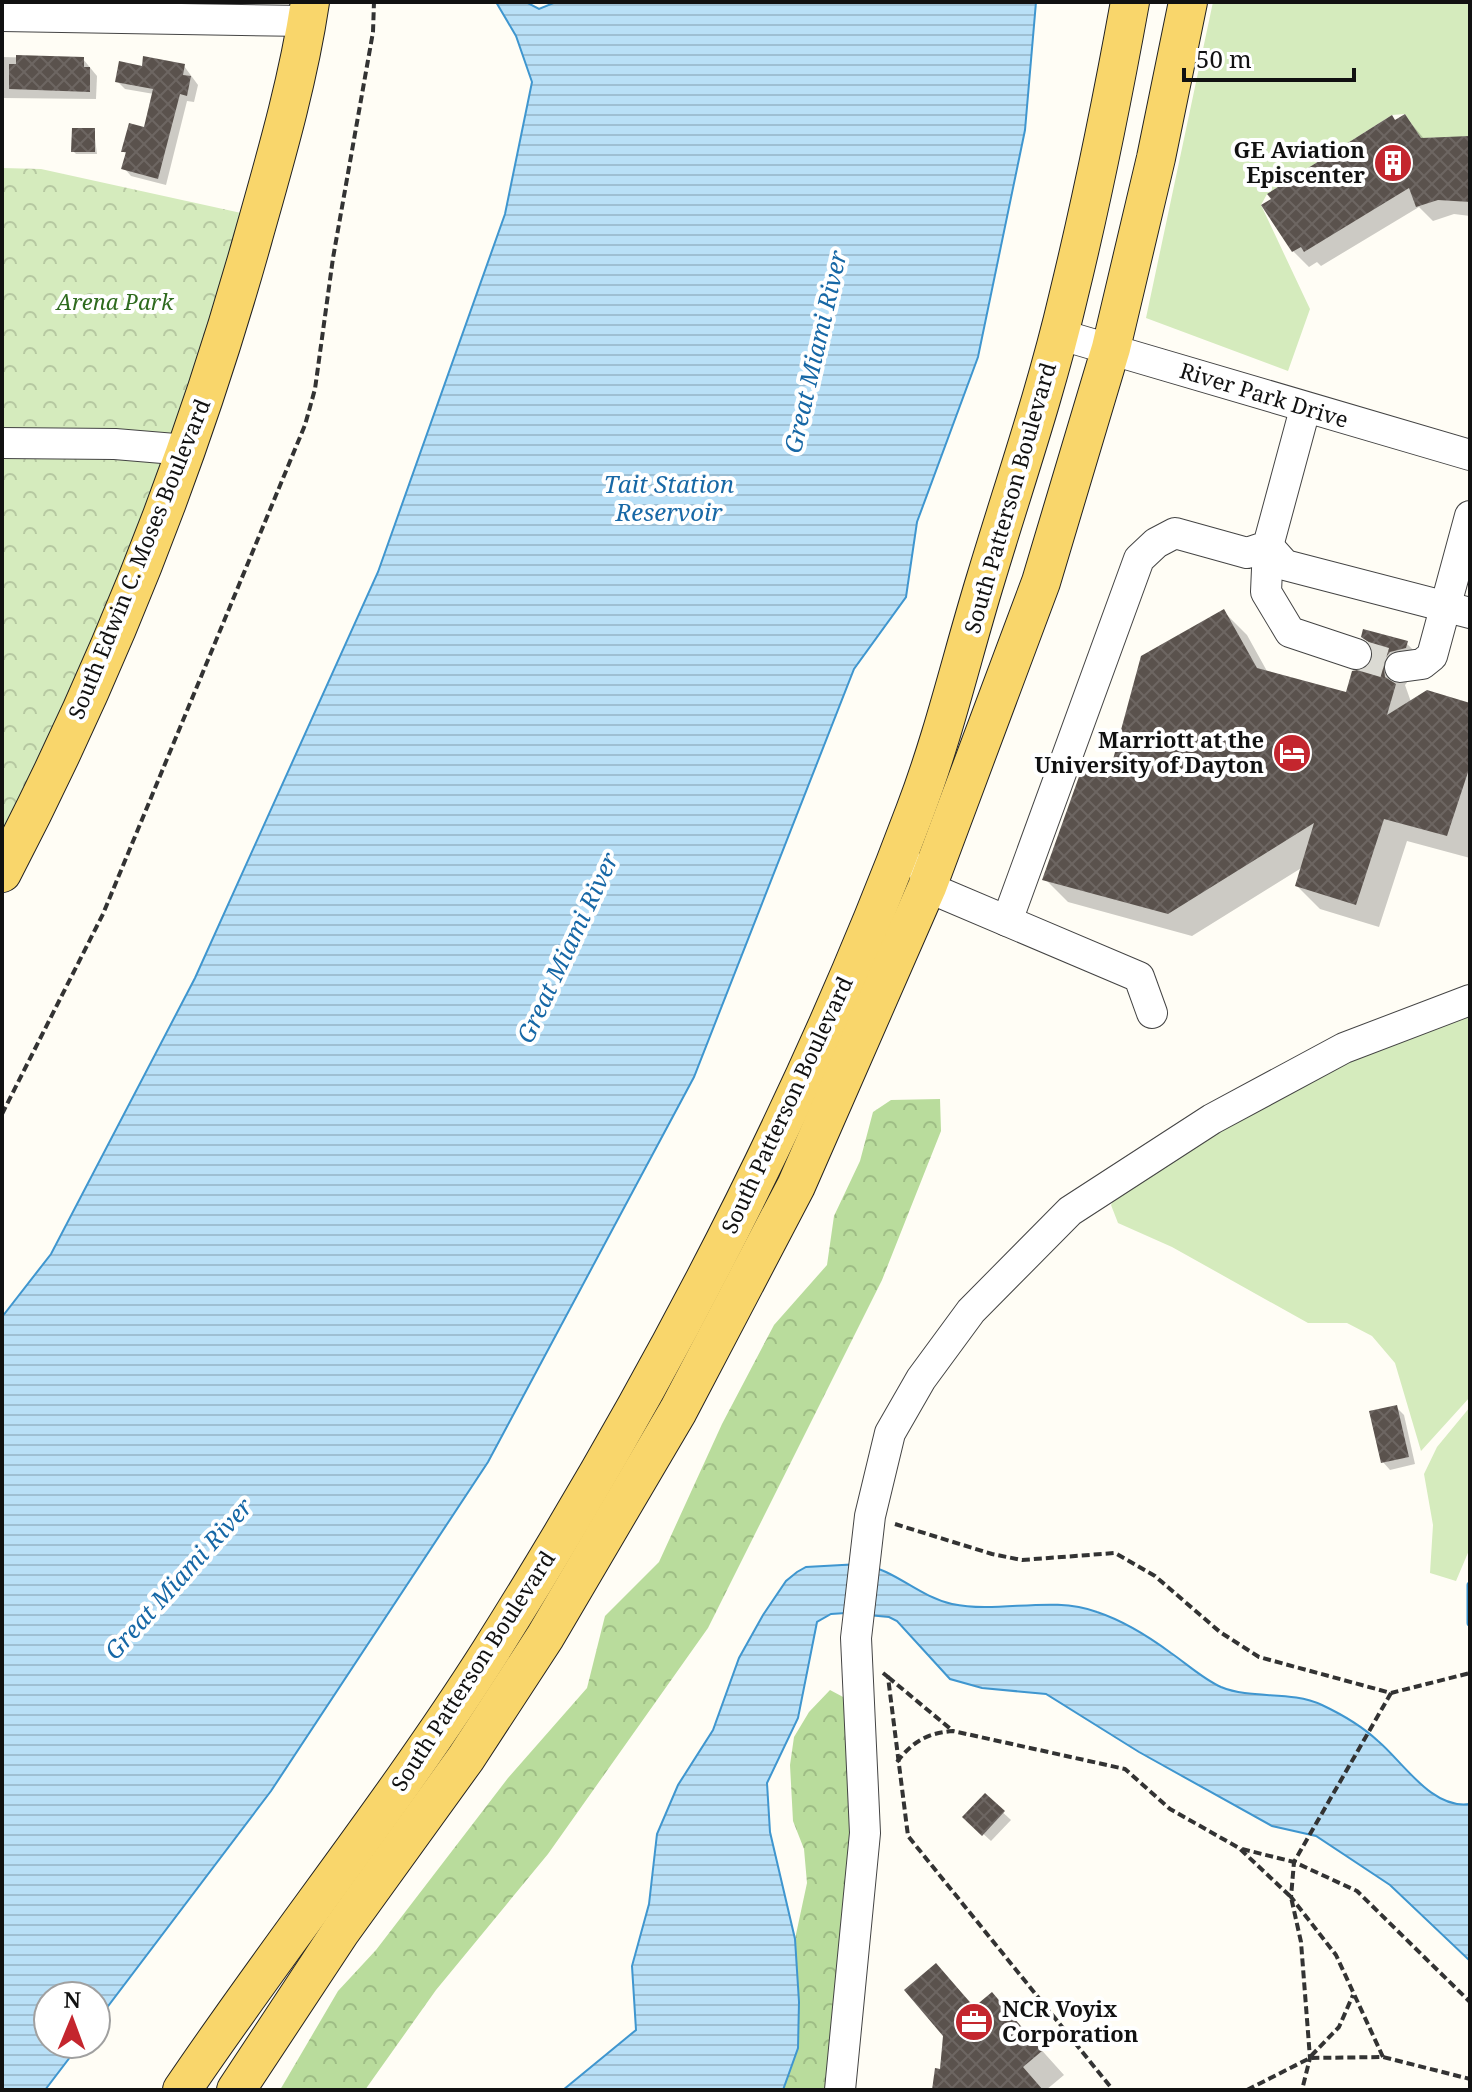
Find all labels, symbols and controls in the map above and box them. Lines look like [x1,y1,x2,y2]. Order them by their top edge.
scale bar [1184,32,1354,82]
text: 50 m [1196,42,1252,75]
place label: GE Aviation Episcenter [1234,134,1365,189]
building icon: GE Aviation Episcenter [1372,142,1414,184]
water label: Great Miami River [775,247,854,456]
park label: Arena Park [54,286,175,316]
street label: River Park Drive [1176,354,1352,434]
street label: South Patterson Boulevard [956,358,1062,637]
street label: South Edwin C. Moses Boulevard [60,393,216,723]
water label: Tait Station Reservoir [604,467,734,528]
place label: Marriott at the University of Dayton [1034,724,1264,779]
hotel icon: Marriott at the University of Dayton [1271,732,1313,774]
water label: Great Miami River [508,846,626,1048]
street label: South Patterson Boulevard [713,971,859,1238]
water label: Great Miami River [96,1490,260,1666]
street label: South Patterson Boulevard [383,1544,561,1796]
north arrow [32,1980,112,2060]
text: N [63,1984,81,2014]
place label: NCR Voyix Corporation [1002,1993,1139,2048]
office icon: NCR Voyix Corporation [953,2001,995,2043]

